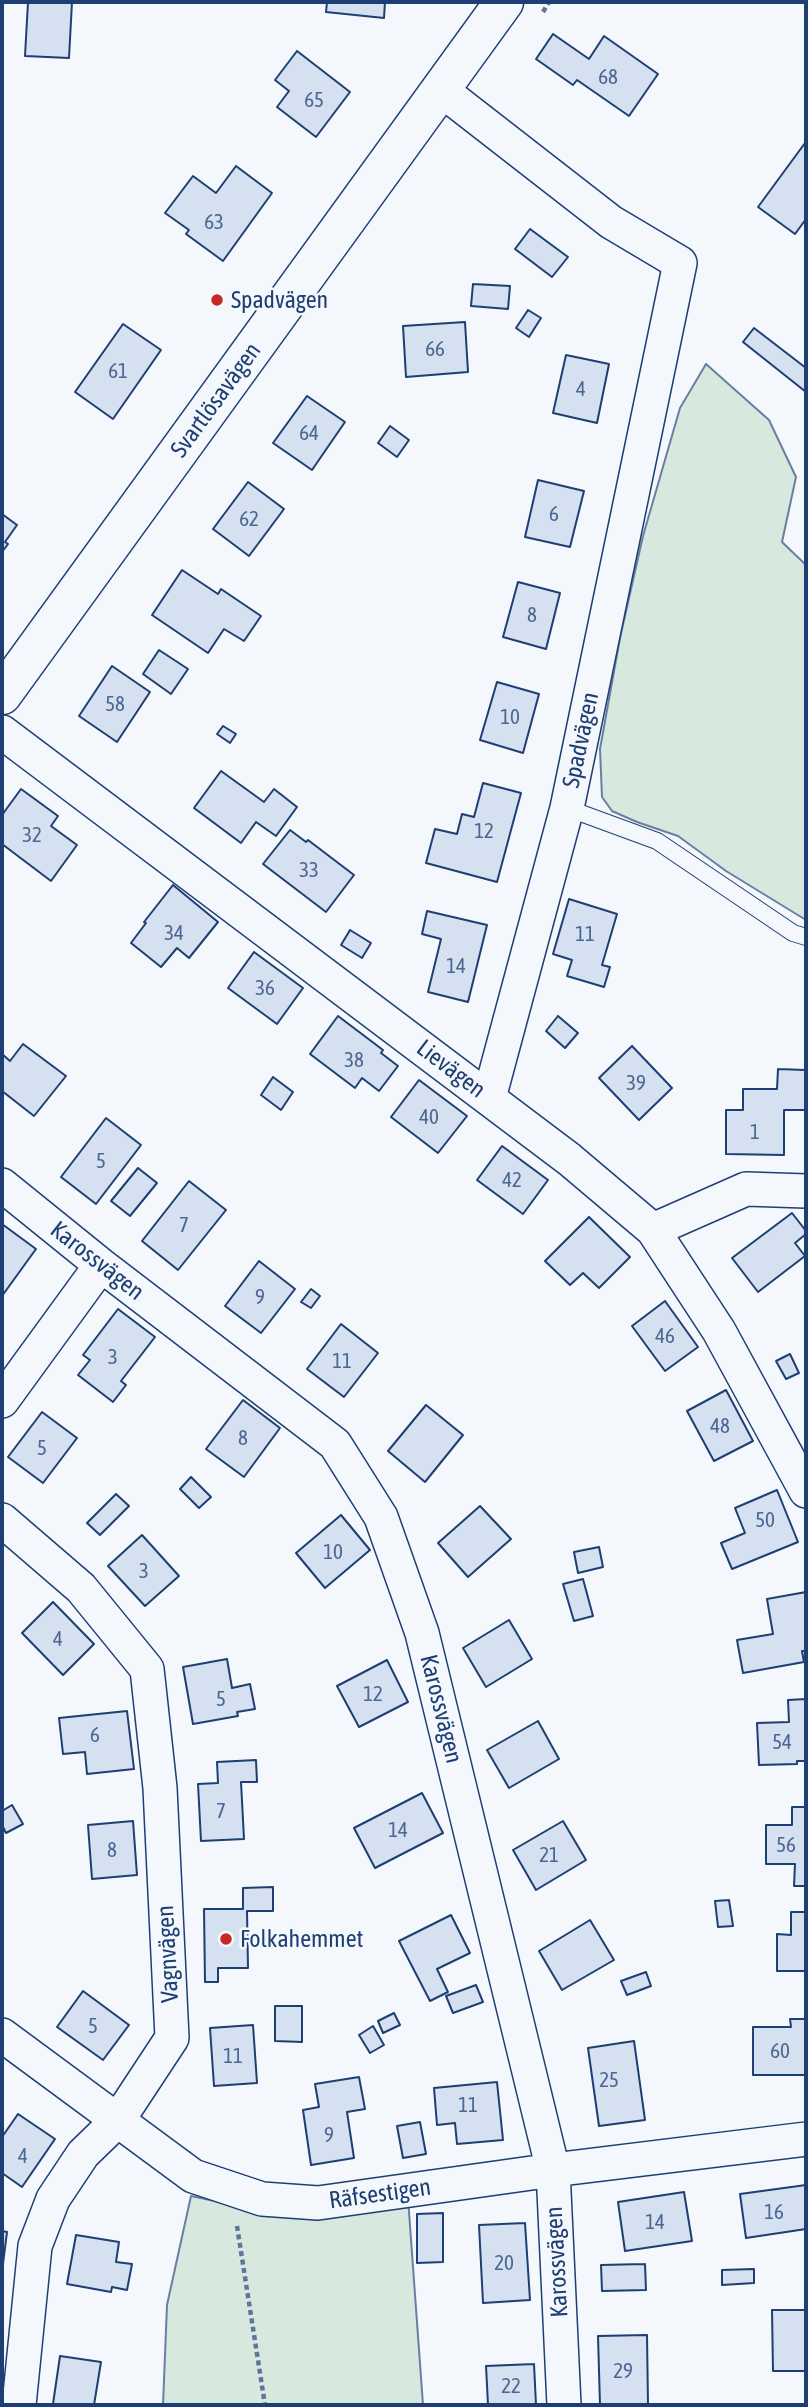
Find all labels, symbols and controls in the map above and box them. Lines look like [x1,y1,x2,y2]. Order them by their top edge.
house number: 68 [598,64,618,90]
house number: 65 [304,87,324,113]
house number: 63 [204,209,224,235]
place label: Spadvägen [231,286,328,314]
marker: Spadvägen [209,292,225,308]
house number: 66 [425,336,445,362]
street label: Svartlösavägen [165,337,267,463]
house number: 61 [108,358,128,384]
house number: 4 [576,376,586,402]
house number: 64 [299,420,319,446]
house number: 6 [549,501,559,527]
house number: 62 [239,506,259,532]
house number: 8 [527,602,537,628]
street label: Spadvägen [557,689,605,791]
house number: 58 [105,691,125,717]
house number: 10 [500,704,520,730]
house number: 12 [474,818,494,844]
house number: 32 [22,822,42,848]
house number: 33 [299,857,319,883]
house number: 34 [164,920,184,946]
house number: 11 [575,921,595,947]
house number: 14 [446,953,466,979]
house number: 36 [255,975,275,1001]
street label: Lievägen [411,1034,491,1104]
house number: 38 [344,1047,364,1073]
house number: 39 [626,1070,646,1096]
house number: 40 [419,1104,439,1130]
house number: 1 [750,1119,760,1145]
house number: 5 [96,1148,106,1174]
house number: 42 [502,1167,522,1193]
house number: 7 [179,1212,189,1238]
street label: Karossvägen [44,1216,150,1306]
house number: 9 [255,1284,265,1310]
house number: 46 [655,1323,675,1349]
house number: 3 [108,1344,118,1370]
house number: 11 [332,1348,352,1374]
house number: 48 [710,1413,730,1439]
house number: 8 [238,1425,248,1451]
house number: 5 [37,1435,47,1461]
house number: 50 [755,1507,775,1533]
house number: 10 [323,1539,343,1565]
house number: 3 [139,1558,149,1584]
house number: 4 [53,1626,63,1652]
street label: Karossvägen [414,1652,468,1766]
house number: 12 [363,1681,383,1707]
house number: 5 [216,1686,226,1712]
house number: 6 [90,1722,100,1748]
house number: 54 [772,1729,792,1755]
house number: 7 [216,1798,226,1824]
house number: 14 [388,1817,408,1843]
house number: 56 [776,1832,796,1858]
house number: 8 [107,1837,117,1863]
house number: 21 [539,1842,559,1868]
street label: Vagnvägen [151,1905,185,2003]
place label: Folkahemmet [240,1925,363,1953]
marker: Folkahemmet [218,1931,234,1947]
house number: 5 [88,2013,98,2039]
house number: 60 [770,2038,790,2064]
house number: 11 [223,2043,243,2069]
house number: 25 [599,2067,619,2093]
house number: 11 [458,2092,478,2118]
house number: 9 [324,2122,334,2148]
house number: 4 [18,2143,28,2169]
street label: Räfsestigen [327,2173,433,2215]
house number: 16 [764,2199,784,2225]
street label: Karossvägen [540,2206,574,2318]
house number: 14 [645,2209,665,2235]
house number: 20 [494,2250,514,2276]
house number: 29 [613,2358,633,2384]
house number: 22 [501,2373,521,2399]

